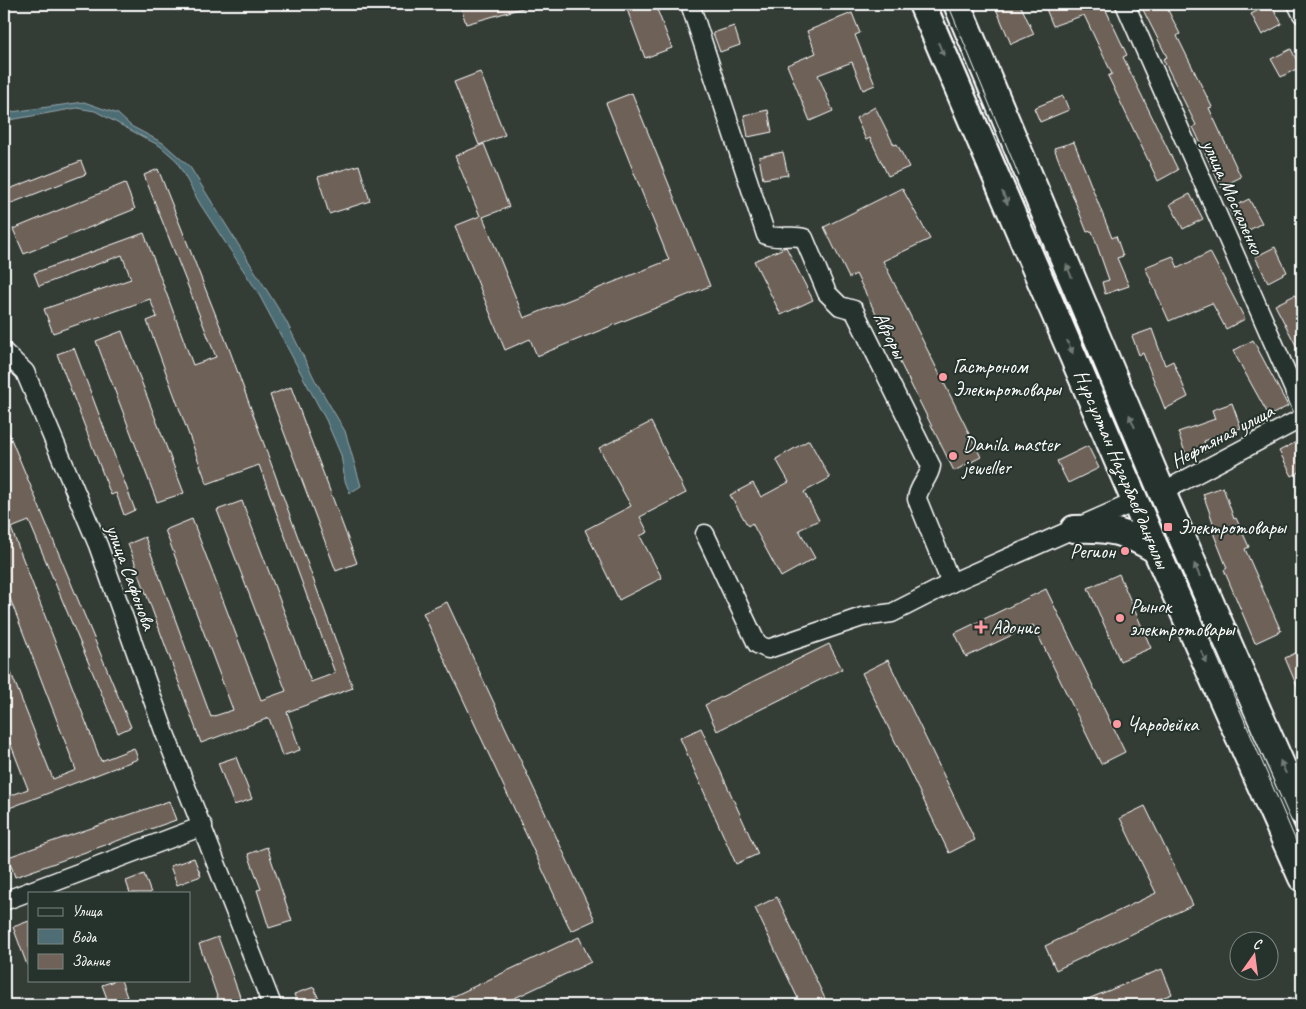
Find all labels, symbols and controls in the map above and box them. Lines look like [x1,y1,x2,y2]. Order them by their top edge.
one-way arrow [937,42,945,57]
street label: улица Москаленко [1196,135,1270,259]
one-way arrow [1001,191,1009,205]
one-way arrow [1065,264,1073,278]
street label: Авроры [868,308,913,364]
one-way arrow [1066,340,1074,354]
place label: Гастроном Электротовары [953,354,1062,402]
street label: Нұрсұлтан Назарбаев даңғылы [1068,366,1176,574]
marker: Гастроном Электротовары [937,371,949,383]
street label: Нефтяная улица [1166,398,1279,474]
one-way arrow [1128,414,1136,428]
place label: Danila master jeweller [961,432,1061,480]
marker: Danila master jeweller [947,450,959,462]
place label: Электротовары [1178,515,1287,540]
street label: улица Сафонова [100,520,162,634]
marker: Электротовары [1162,521,1174,533]
place label: Регион [1070,539,1117,564]
marker: Регион [1119,545,1131,557]
one-way arrow [1192,563,1200,577]
place label: Рынок электротовары [1130,594,1236,642]
marker: Рынок электротовары [1114,612,1126,624]
place label: Адонис [991,615,1040,640]
marker: Адонис [975,621,987,633]
one-way arrow [1200,650,1208,664]
place label: Чародейка [1127,712,1199,737]
marker: Чародейка [1111,718,1123,730]
one-way arrow [1278,760,1286,774]
legend [28,892,190,982]
text: Улица [72,902,103,921]
text: Вода [72,928,97,947]
north arrow [1228,932,1278,982]
text: С [1252,935,1264,953]
text: Здание [72,952,111,971]

